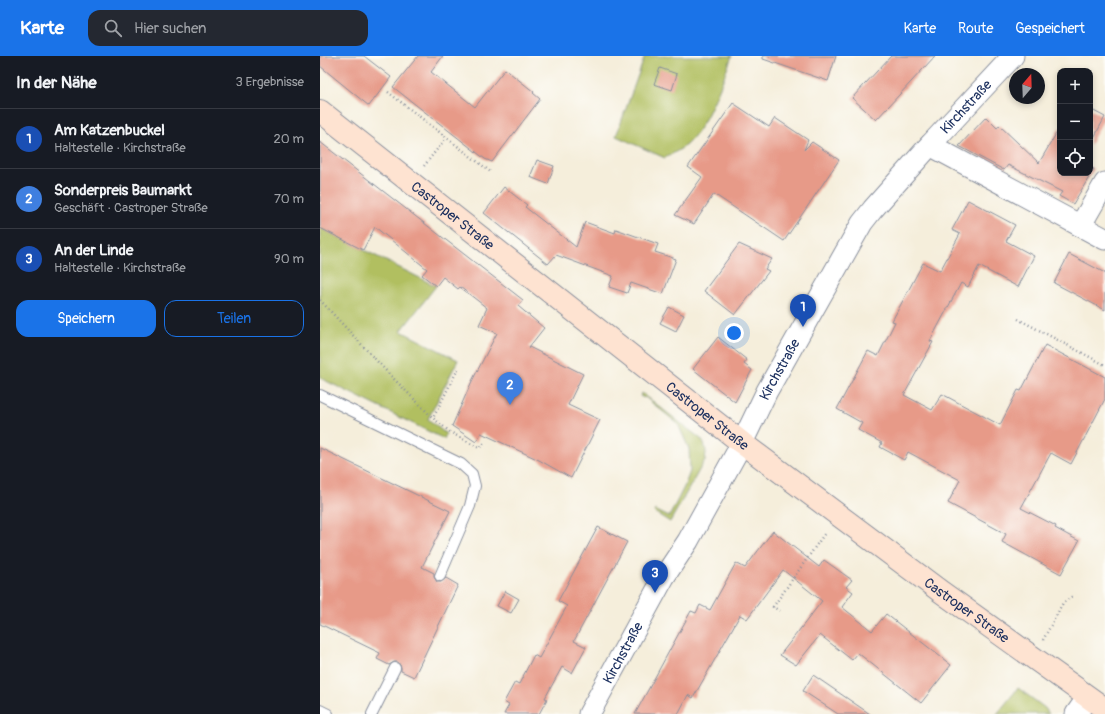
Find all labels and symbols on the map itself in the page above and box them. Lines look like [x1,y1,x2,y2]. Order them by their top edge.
north arrow [1009,68,1045,104]
street label: Kirchstraße [937,76,995,138]
street label: Castroper Straße [408,178,498,254]
pin: 1 [790,294,816,327]
your location [724,323,744,343]
street label: Kirchstraße [756,336,804,403]
pin: 2 [497,372,523,405]
street label: Castroper Straße [662,378,752,454]
pin: 3 [642,560,668,593]
street label: Castroper Straße [921,574,1013,647]
street label: Kirchstraße [599,619,647,687]

